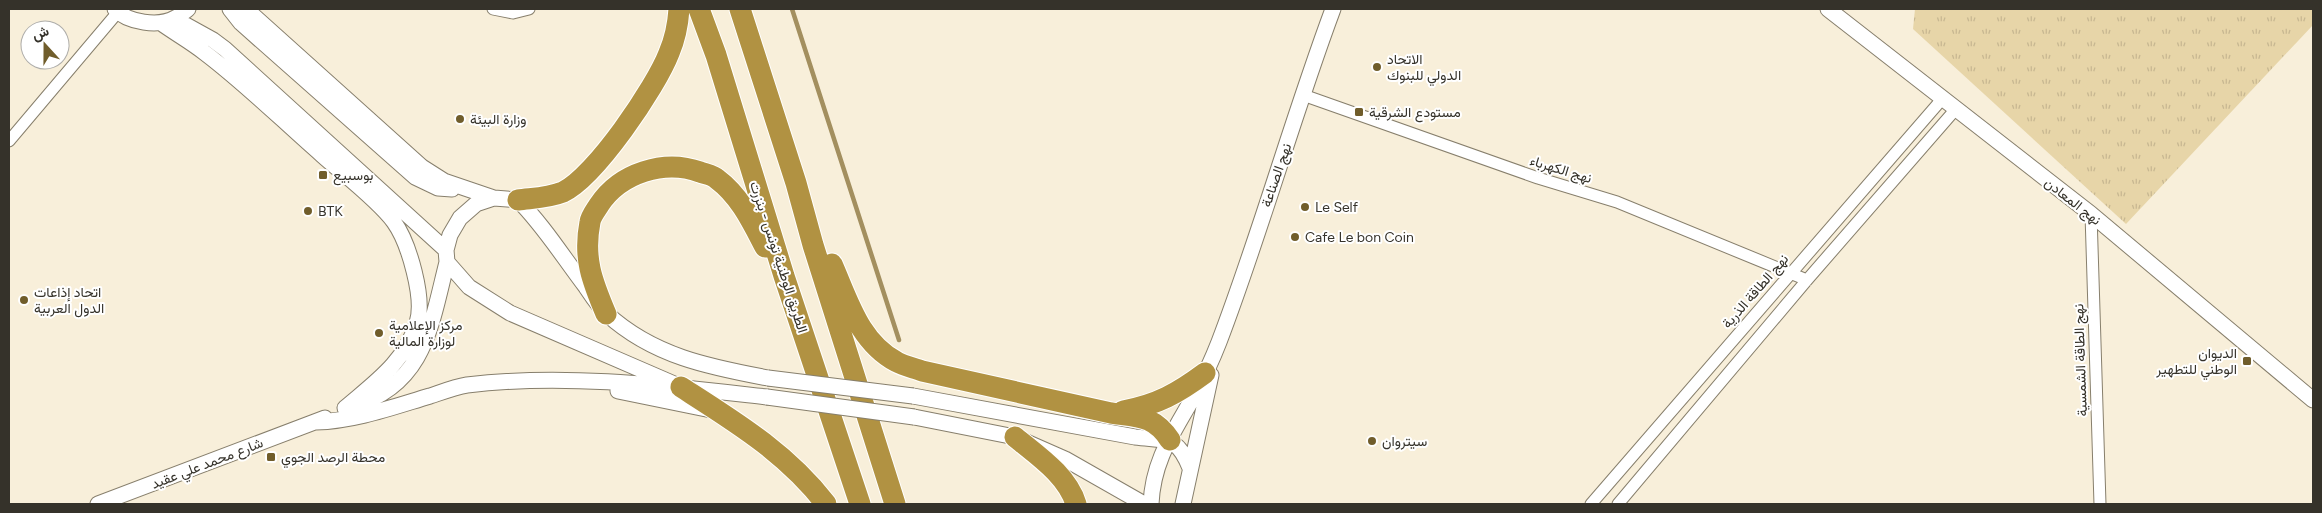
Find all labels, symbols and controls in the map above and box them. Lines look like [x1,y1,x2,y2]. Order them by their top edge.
north arrow [20,20,70,70]
text: ش [30,22,52,44]
place label: الاتحاد الدولي للبنوك [1387,51,1461,87]
marker: الاتحاد الدولي للبنوك [1371,61,1383,73]
place label: مستودع الشرقية [1369,104,1461,123]
marker: مستودع الشرقية [1353,106,1365,118]
place label: وزارة البيئة [470,111,526,128]
marker: وزارة البيئة [454,113,466,125]
street label: نهج الصناعة [1258,141,1297,210]
street label: نهج الكهرباء [1527,152,1594,189]
place label: بوسبيع [333,167,374,186]
marker: بوسبيع [317,169,329,181]
street label: نهج المعادن [2040,174,2104,230]
street label: الطريق الوطنية تونس - بنزرت [746,179,811,335]
place label: Le Self [1315,199,1359,216]
marker: Le Self [1299,201,1311,213]
place label: BTK [318,203,343,220]
marker: BTK [302,205,314,217]
place label: Cafe Le bon Coin [1305,229,1414,246]
marker: Cafe Le bon Coin [1289,231,1301,243]
street label: نهج الطاقة الذرية [1719,251,1794,333]
place label: اتحاد إذاعات الدول العربية [34,284,104,318]
marker: اتحاد إذاعات الدول العربية [18,294,30,306]
street label: نهج الطاقة الشمسية [2070,303,2093,417]
place label: مركز الإعلامية لوزارة المالية [389,317,462,350]
marker: مركز الإعلامية لوزارة المالية [373,327,385,339]
place label: الديوان الوطني للتطهير [2155,345,2237,381]
marker: الديوان الوطني للتطهير [2241,355,2253,367]
place label: سيتروان [1382,433,1427,450]
street label: شارع محمد علي عقيد [149,434,267,495]
marker: سيتروان [1366,435,1378,447]
place label: محطة الرصد الجوي [281,449,385,469]
marker: محطة الرصد الجوي [265,451,277,463]

